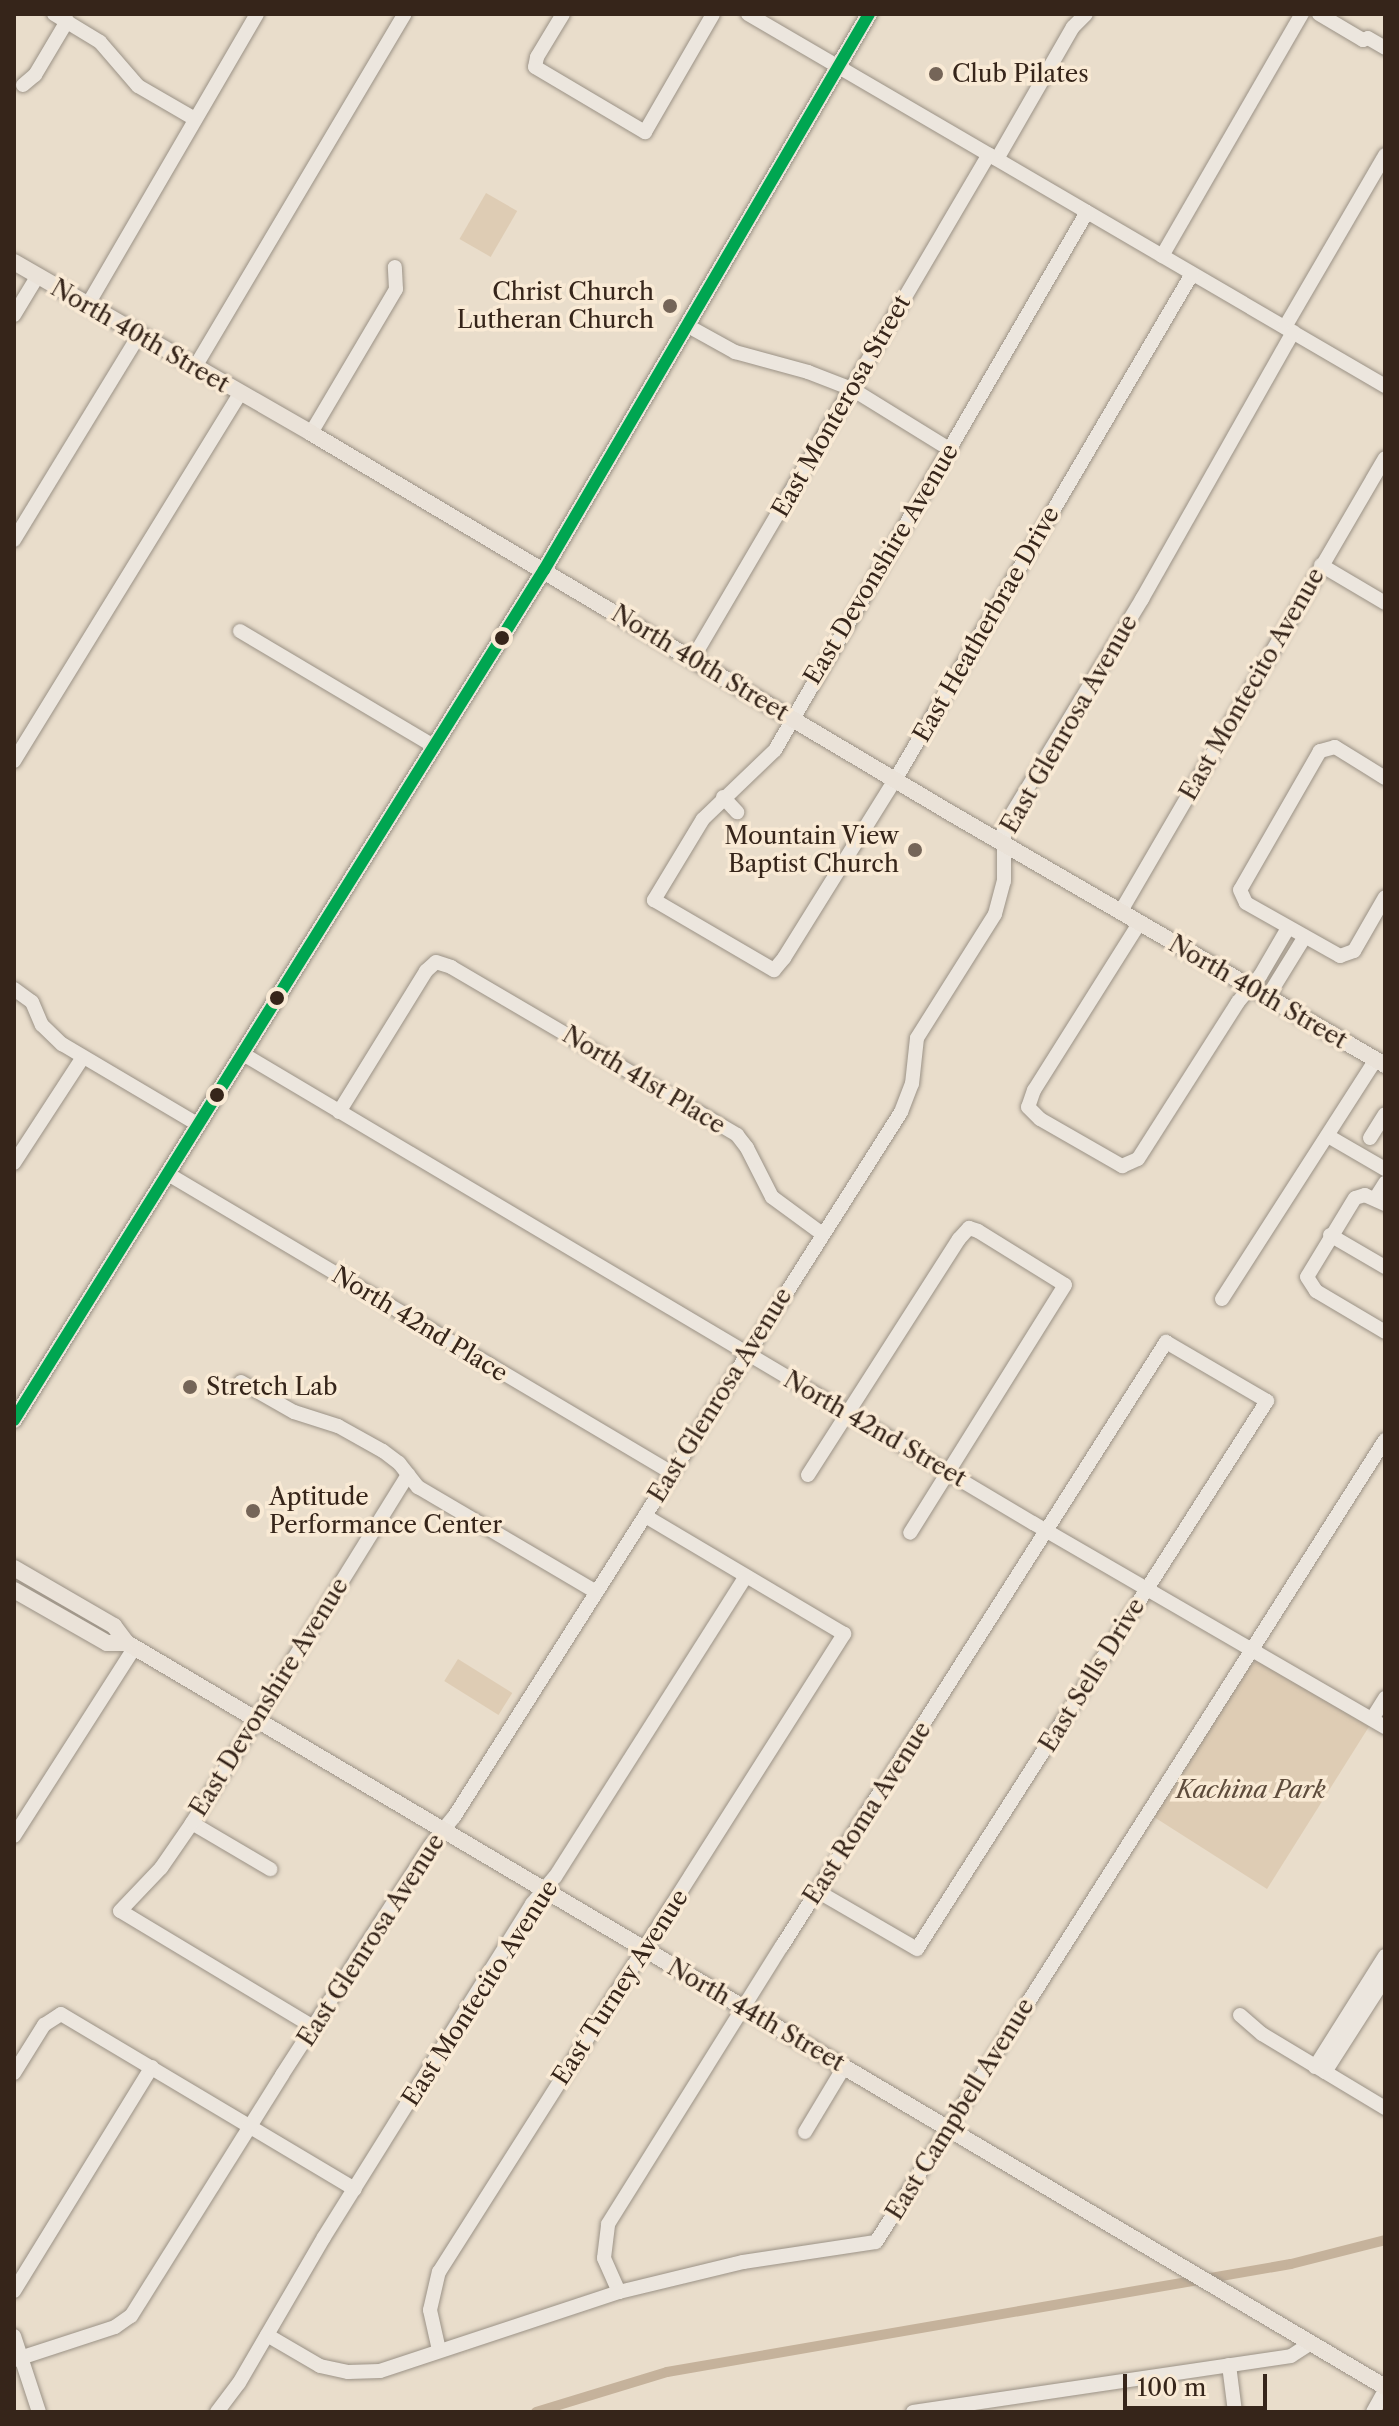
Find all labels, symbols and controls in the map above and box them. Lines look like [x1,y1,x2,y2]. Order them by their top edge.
place label: Club Pilates [952,60,1089,88]
marker: Club Pilates [927,65,945,83]
street label: North 40th Street [46,273,234,399]
place label: Christ Church Lutheran Church [457,278,654,334]
street label: East Monterosa Street [766,290,916,522]
marker: Christ Church Lutheran Church [661,297,679,315]
street label: East Devonshire Avenue [797,438,965,690]
street label: East Heatherbrae Drive [907,501,1065,747]
street label: East Montecito Avenue [1173,562,1331,806]
street label: North 40th Street [606,599,794,727]
street label: East Glenrosa Avenue [994,609,1144,839]
unlabelled marker [494,630,510,646]
place label: Mountain View Baptist Church [723,822,899,878]
marker: Mountain View Baptist Church [906,841,924,859]
street label: North 40th Street [1164,929,1352,1055]
unlabelled marker [269,990,285,1006]
street label: North 41st Place [557,1020,731,1140]
unlabelled marker [209,1087,225,1103]
street label: North 42nd Place [327,1260,513,1388]
street label: East Glenrosa Avenue [642,1282,798,1508]
street label: North 42nd Street [779,1365,971,1493]
place label: Stretch Lab [206,1373,337,1401]
marker: Stretch Lab [181,1378,199,1396]
place label: Aptitude Performance Center [269,1483,502,1539]
marker: Aptitude Performance Center [244,1502,262,1520]
street label: East Devonshire Avenue [183,1572,355,1822]
street label: East Sells Drive [1033,1593,1151,1757]
street label: East Roma Avenue [797,1716,937,1910]
park label: Kachina Park [1176,1776,1326,1804]
street label: East Glenrosa Avenue [291,1828,451,2052]
street label: East Montecito Avenue [396,1874,564,2112]
street label: East Turney Avenue [545,1883,695,2091]
street label: North 44th Street [662,1953,850,2077]
street label: East Campbell Avenue [880,1993,1040,2225]
scale bar [1127,2358,1271,2408]
text: 100 m [1137,2373,1206,2402]

